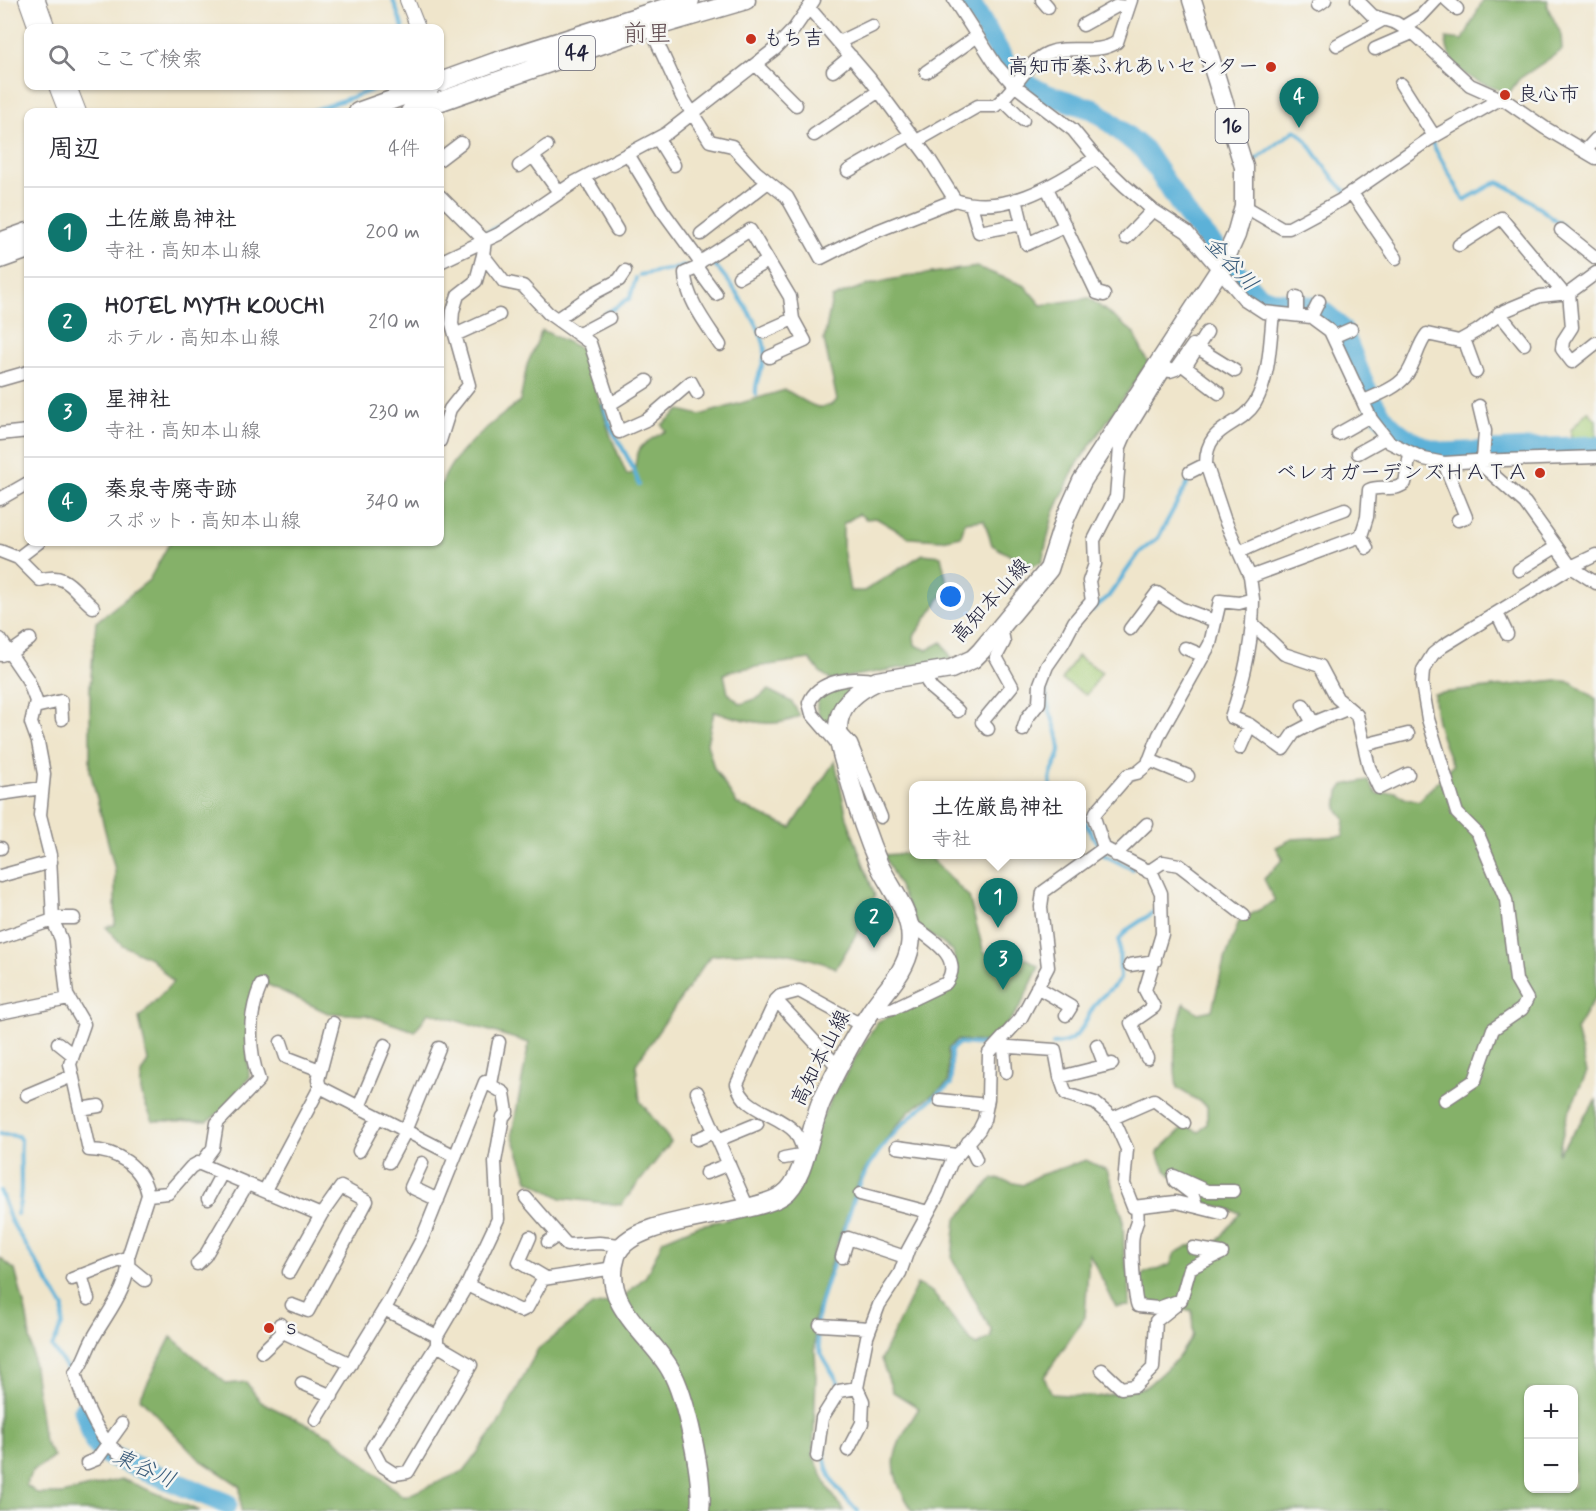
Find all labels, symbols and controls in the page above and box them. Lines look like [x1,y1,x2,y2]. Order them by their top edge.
district label: 前里 [623,19,671,50]
search box [24,24,444,90]
place label: もち吉 [763,25,824,53]
marker: もち吉 [744,32,758,46]
road number: 44 [559,36,595,70]
icon: search [45,41,78,74]
text: ここで検索 [93,46,203,74]
place label: 高知市秦ふれあいセンター [1008,53,1259,81]
marker: 高知市秦ふれあいセンター [1264,60,1278,74]
pin: 4 [1280,78,1318,128]
place label: 良心市 [1517,81,1580,109]
marker: 良心市 [1498,88,1512,102]
road number: 16 [1216,109,1248,143]
text: 周辺 [48,133,100,167]
text: 4件 [388,136,420,163]
text: 土佐厳島神社 [105,206,237,234]
text: 1 [63,219,72,246]
text: 200 m [365,219,420,246]
water label: 金谷川 [1198,230,1264,298]
text: 寺社 · 高知本山線 [105,238,260,265]
text: HOTEL MYTH KOUCHI [105,293,325,321]
text: 2 [63,309,72,336]
text: 210 m [368,309,420,336]
text: ホテル · 高知本山線 [105,325,280,352]
text: 星神社 [105,386,171,414]
text: 3 [63,399,72,426]
text: 230 m [368,399,420,426]
text: 寺社 · 高知本山線 [105,418,260,445]
place label: ベレオガーデンズＨＡＴＡ [1276,459,1528,487]
marker: ベレオガーデンズＨＡＴＡ [1533,466,1547,480]
text: 秦泉寺廃寺跡 [105,476,237,504]
text: 4 [62,489,73,516]
text: 340 m [365,489,420,516]
text: スポット · 高知本山線 [105,508,300,535]
street label: 高知本山線 [945,553,1037,649]
your location [936,582,965,611]
popup [909,781,1086,859]
text: 土佐厳島神社 [931,794,1064,822]
text: 寺社 [931,826,971,853]
pin: 1 [978,878,1018,928]
pin: 2 [854,898,894,948]
pin: 3 [984,940,1022,990]
street label: 高知本山線 [785,1005,857,1111]
place label: ｓ [281,1314,302,1342]
marker: ｓ [262,1321,276,1335]
map controls [1524,1385,1578,1493]
button: + [1524,1385,1578,1439]
button: − [1524,1439,1578,1493]
water label: 東谷川 [108,1443,180,1495]

